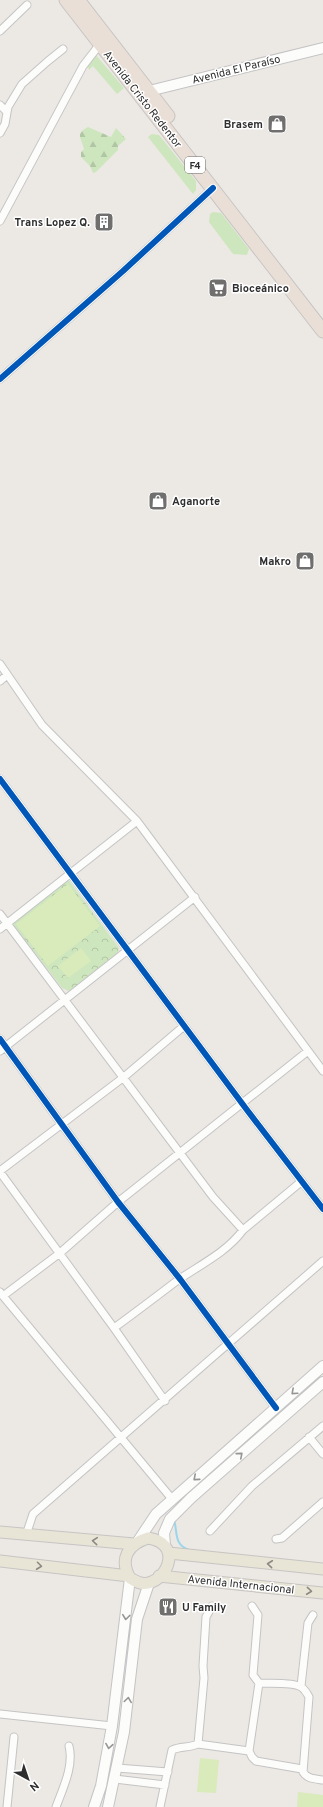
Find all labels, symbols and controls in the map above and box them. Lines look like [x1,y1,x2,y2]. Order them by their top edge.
street label: Avenida Cristo Redentor [100,48,185,152]
street label: Avenida El Paraíso [191,52,282,88]
shop icon: Brasem [266,113,288,135]
place label: Brasem [224,118,263,132]
road number: F4 [185,157,205,173]
building icon: Trans Lopez Q. [93,211,115,233]
place label: Trans Lopez Q. [15,216,90,230]
supermarket icon: Bioceánico [207,277,229,299]
place label: Bioceánico [232,282,289,296]
shop icon: Aganorte [147,490,169,512]
place label: Aganorte [172,495,220,509]
shop icon: Makro [294,550,316,572]
place label: Makro [259,555,291,569]
one-way arrow [291,1387,299,1395]
one-way arrow [235,1453,243,1460]
one-way arrow [194,1473,201,1480]
one-way arrow [92,1537,98,1546]
one-way arrow [267,1559,273,1568]
one-way arrow [36,1561,42,1570]
street label: Avenida Internacional [187,1572,295,1598]
one-way arrow [306,1587,312,1596]
restaurant icon: U Family [157,1596,179,1618]
place label: U Family [182,1601,226,1615]
one-way arrow [121,1614,130,1620]
one-way arrow [123,1697,132,1703]
one-way arrow [105,1743,114,1749]
north arrow [8,1759,48,1799]
text: N [26,1778,41,1794]

